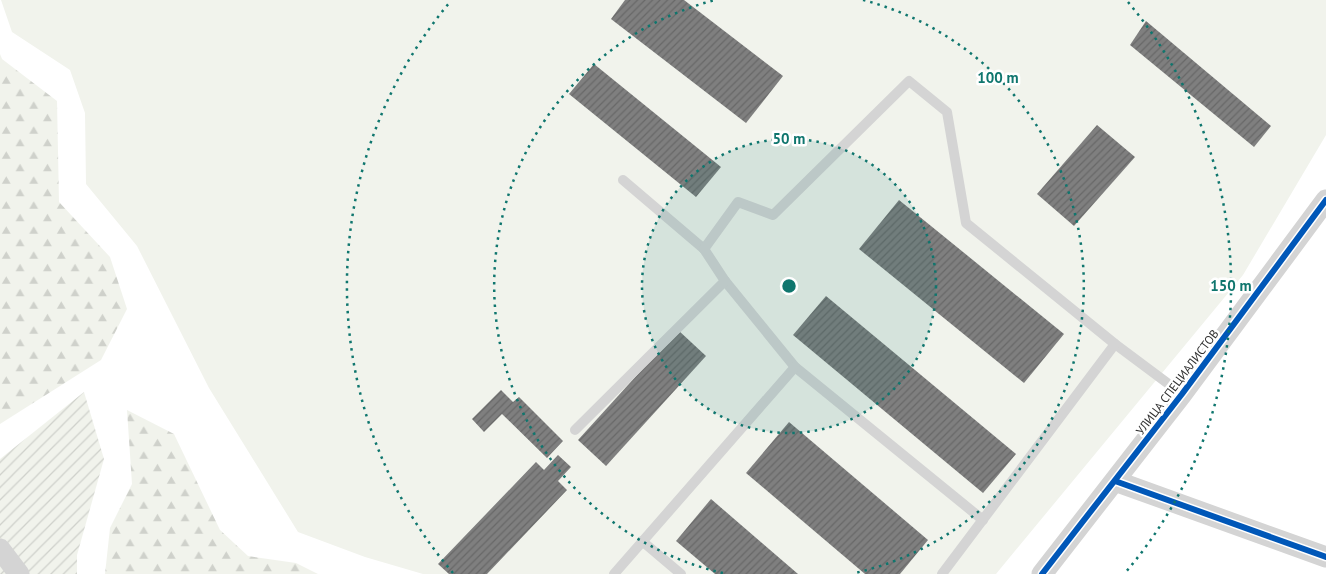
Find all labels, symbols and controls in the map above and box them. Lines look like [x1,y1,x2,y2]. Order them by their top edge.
text: 100 m [977,68,1019,87]
text: 50 m [773,129,805,148]
text: 150 m [1210,276,1252,295]
centre of rings [780,277,798,295]
street label: УЛИЦА СПЕЦИАЛИСТОВ [1132,326,1222,438]

